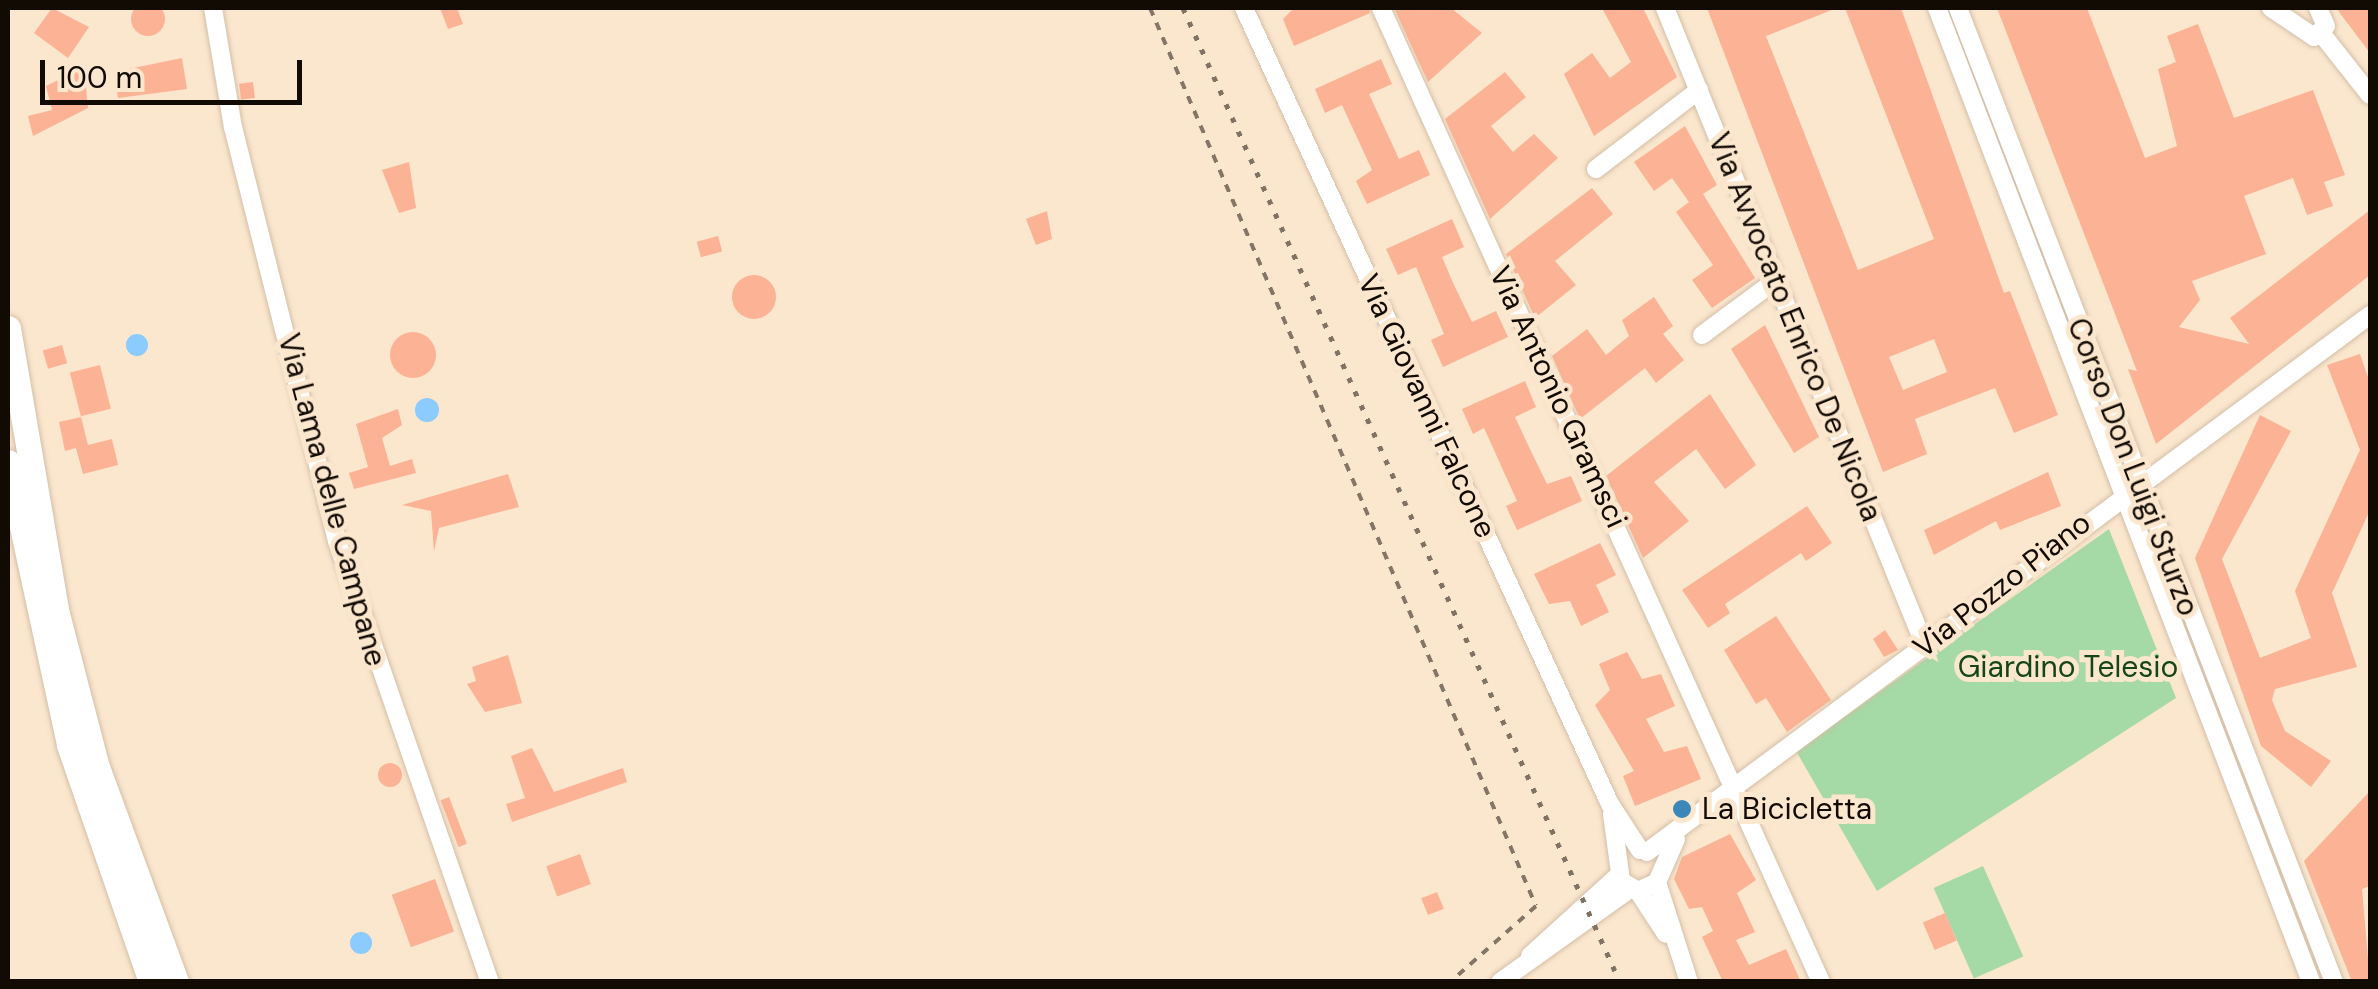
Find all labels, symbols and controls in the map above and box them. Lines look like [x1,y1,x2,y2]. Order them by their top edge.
scale bar [45,40,308,102]
text: 100 m [57,58,142,97]
street label: Via Avvocato Enrico De Nicola [1700,128,1890,526]
street label: Via Antonio Gramsci [1482,261,1634,533]
street label: Via Giovanni Falcone [1350,268,1504,544]
street label: Corso Don Luigi Sturzo [2060,313,2206,621]
street label: Via Lama delle Campane [270,330,394,670]
street label: Via Pozzo Piano [1906,505,2098,665]
park label: Giardino Telesio [1958,649,2178,685]
place label: La Bicicletta [1702,791,1872,827]
marker: La Bicicletta [1671,798,1693,820]

